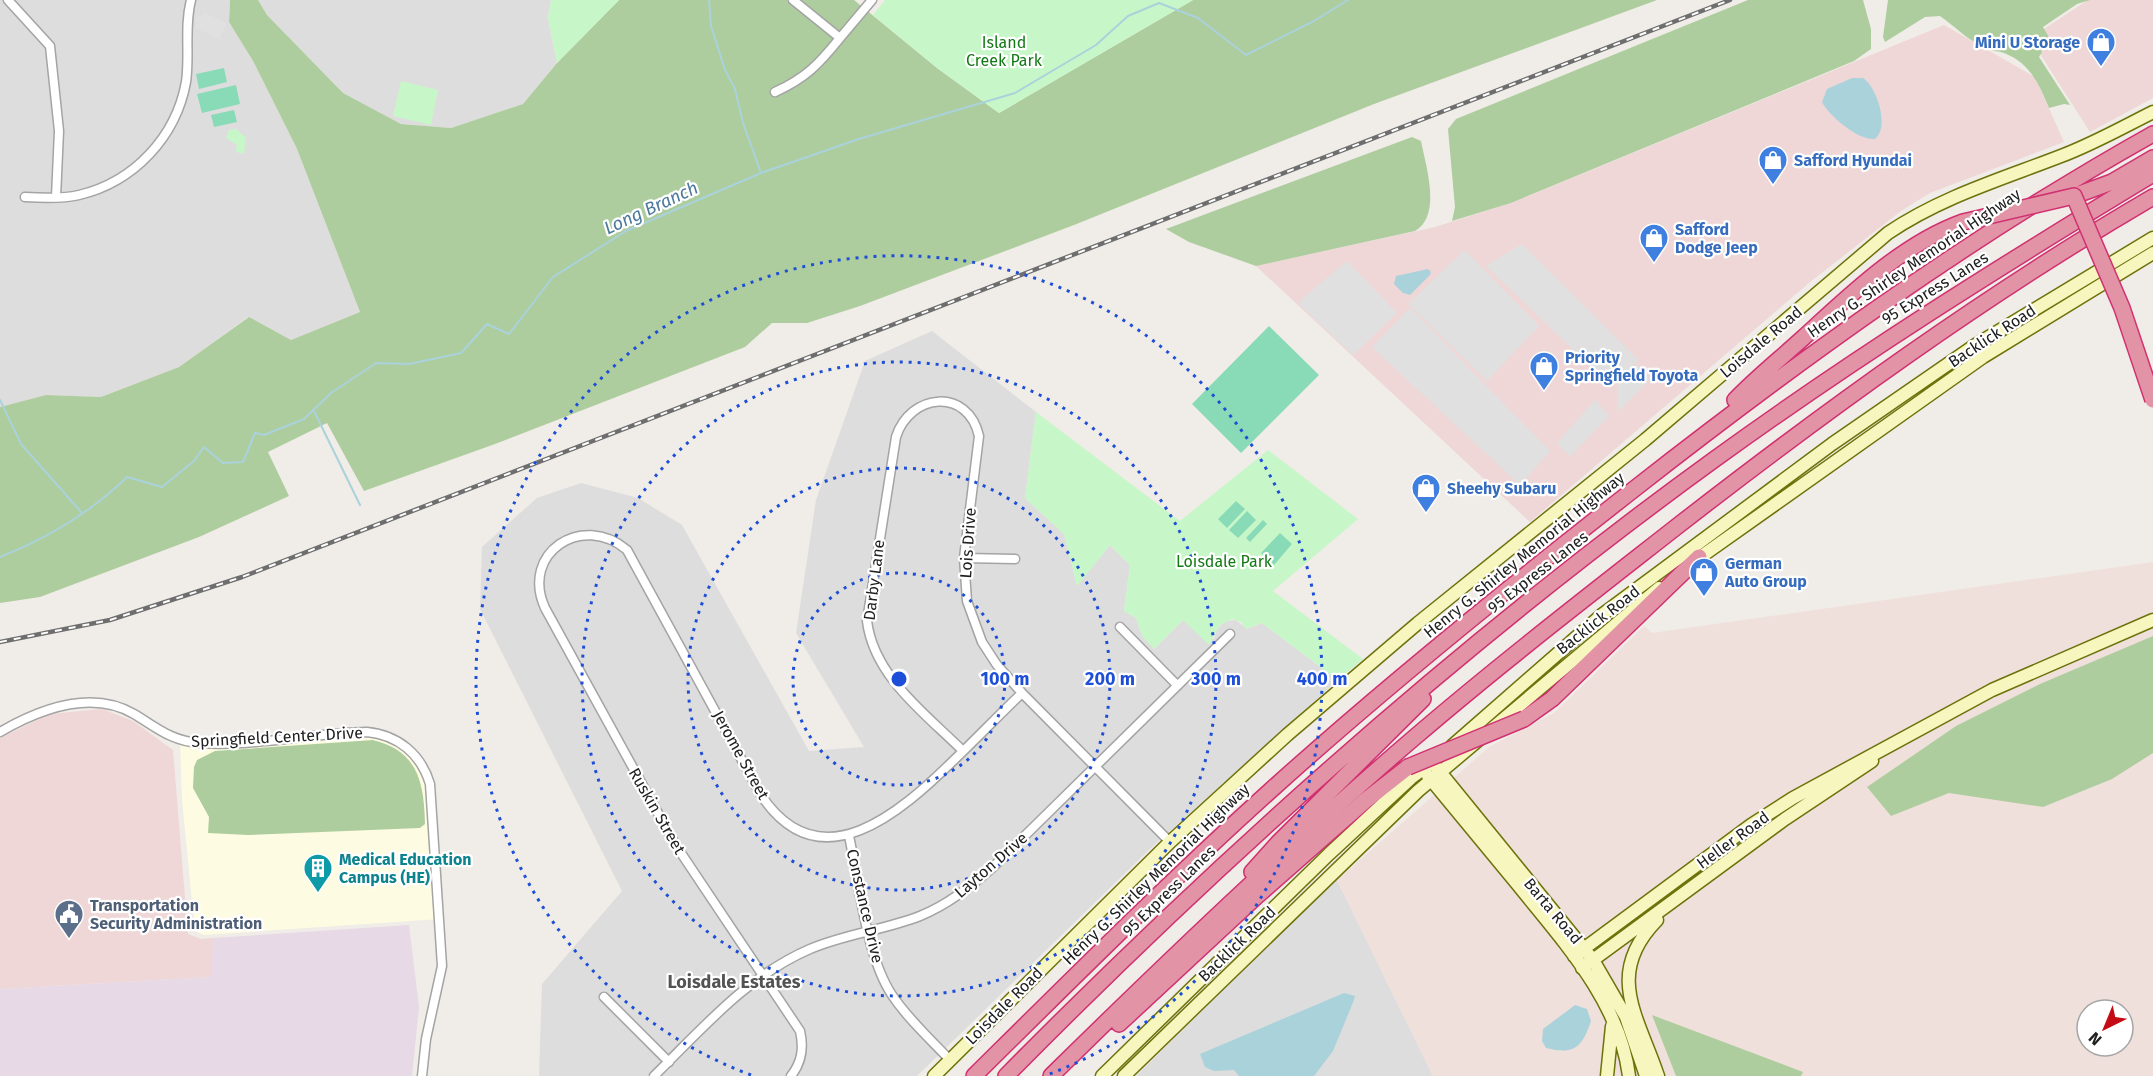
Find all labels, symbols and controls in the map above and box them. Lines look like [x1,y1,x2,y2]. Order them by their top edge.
shop icon: Mini U Storage [2085,26,2117,68]
park label: Island Creek Park [966,33,1043,70]
place label: Mini U Storage [1975,33,2080,52]
shop icon: Safford Hyundai [1757,144,1789,186]
place label: Safford Hyundai [1794,151,1912,170]
water label: Long Branch [601,177,701,239]
street label: Henry G. Shirley Memorial Highway [1804,184,2024,342]
place label: Safford Dodge Jeep [1675,220,1758,257]
shop icon: Safford Dodge Jeep [1638,222,1670,264]
street label: 95 Express Lanes [1878,248,1992,328]
street label: Backlick Road [1945,301,2039,371]
street label: Loisdale Road [1716,302,1806,382]
place label: Priority Springfield Toyota [1565,348,1699,385]
shop icon: Priority Springfield Toyota [1528,350,1560,392]
street label: Henry G. Shirley Memorial Highway [1420,468,1628,642]
shop icon: Sheehy Subaru [1410,472,1442,514]
place label: Sheehy Subaru [1447,479,1556,498]
street label: Lois Drive [956,507,980,579]
street label: 95 Express Lanes [1484,527,1592,617]
street label: Darby Lane [860,539,888,621]
park label: Loisdale Park [1176,552,1273,571]
place label: German Auto Group [1724,554,1807,591]
shop icon: German Auto Group [1688,556,1720,598]
street label: Backlick Road [1553,582,1643,658]
text: 100 m [981,668,1029,690]
text: 200 m [1085,668,1135,690]
text: 300 m [1190,668,1241,690]
text: 400 m [1297,668,1347,690]
centre of rings [889,669,909,689]
street label: Jerome Street [709,707,773,803]
street label: Springfield Center Drive [191,723,363,751]
street label: Ruskin Street [625,765,689,858]
street label: Henry G. Shirley Memorial Highway [1059,779,1254,969]
street label: Heller Road [1693,807,1773,873]
street label: Layton Drive [951,828,1031,902]
street label: 95 Express Lanes [1119,842,1219,940]
street label: Constance Drive [843,847,887,965]
place label: Medical Education Campus (HE) [339,850,472,887]
building icon: Medical Education Campus (HE) [302,852,334,894]
street label: Barta Road [1520,874,1586,948]
place label: Transportation Security Administration [90,896,262,933]
public building icon: Transportation Security Administration [53,898,85,940]
street label: Backlick Road [1194,902,1280,986]
street label: Loisdale Road [961,963,1047,1049]
district label: Loisdale Estates [668,971,801,993]
north arrow [2075,998,2135,1058]
text: N [2085,1028,2105,1049]

